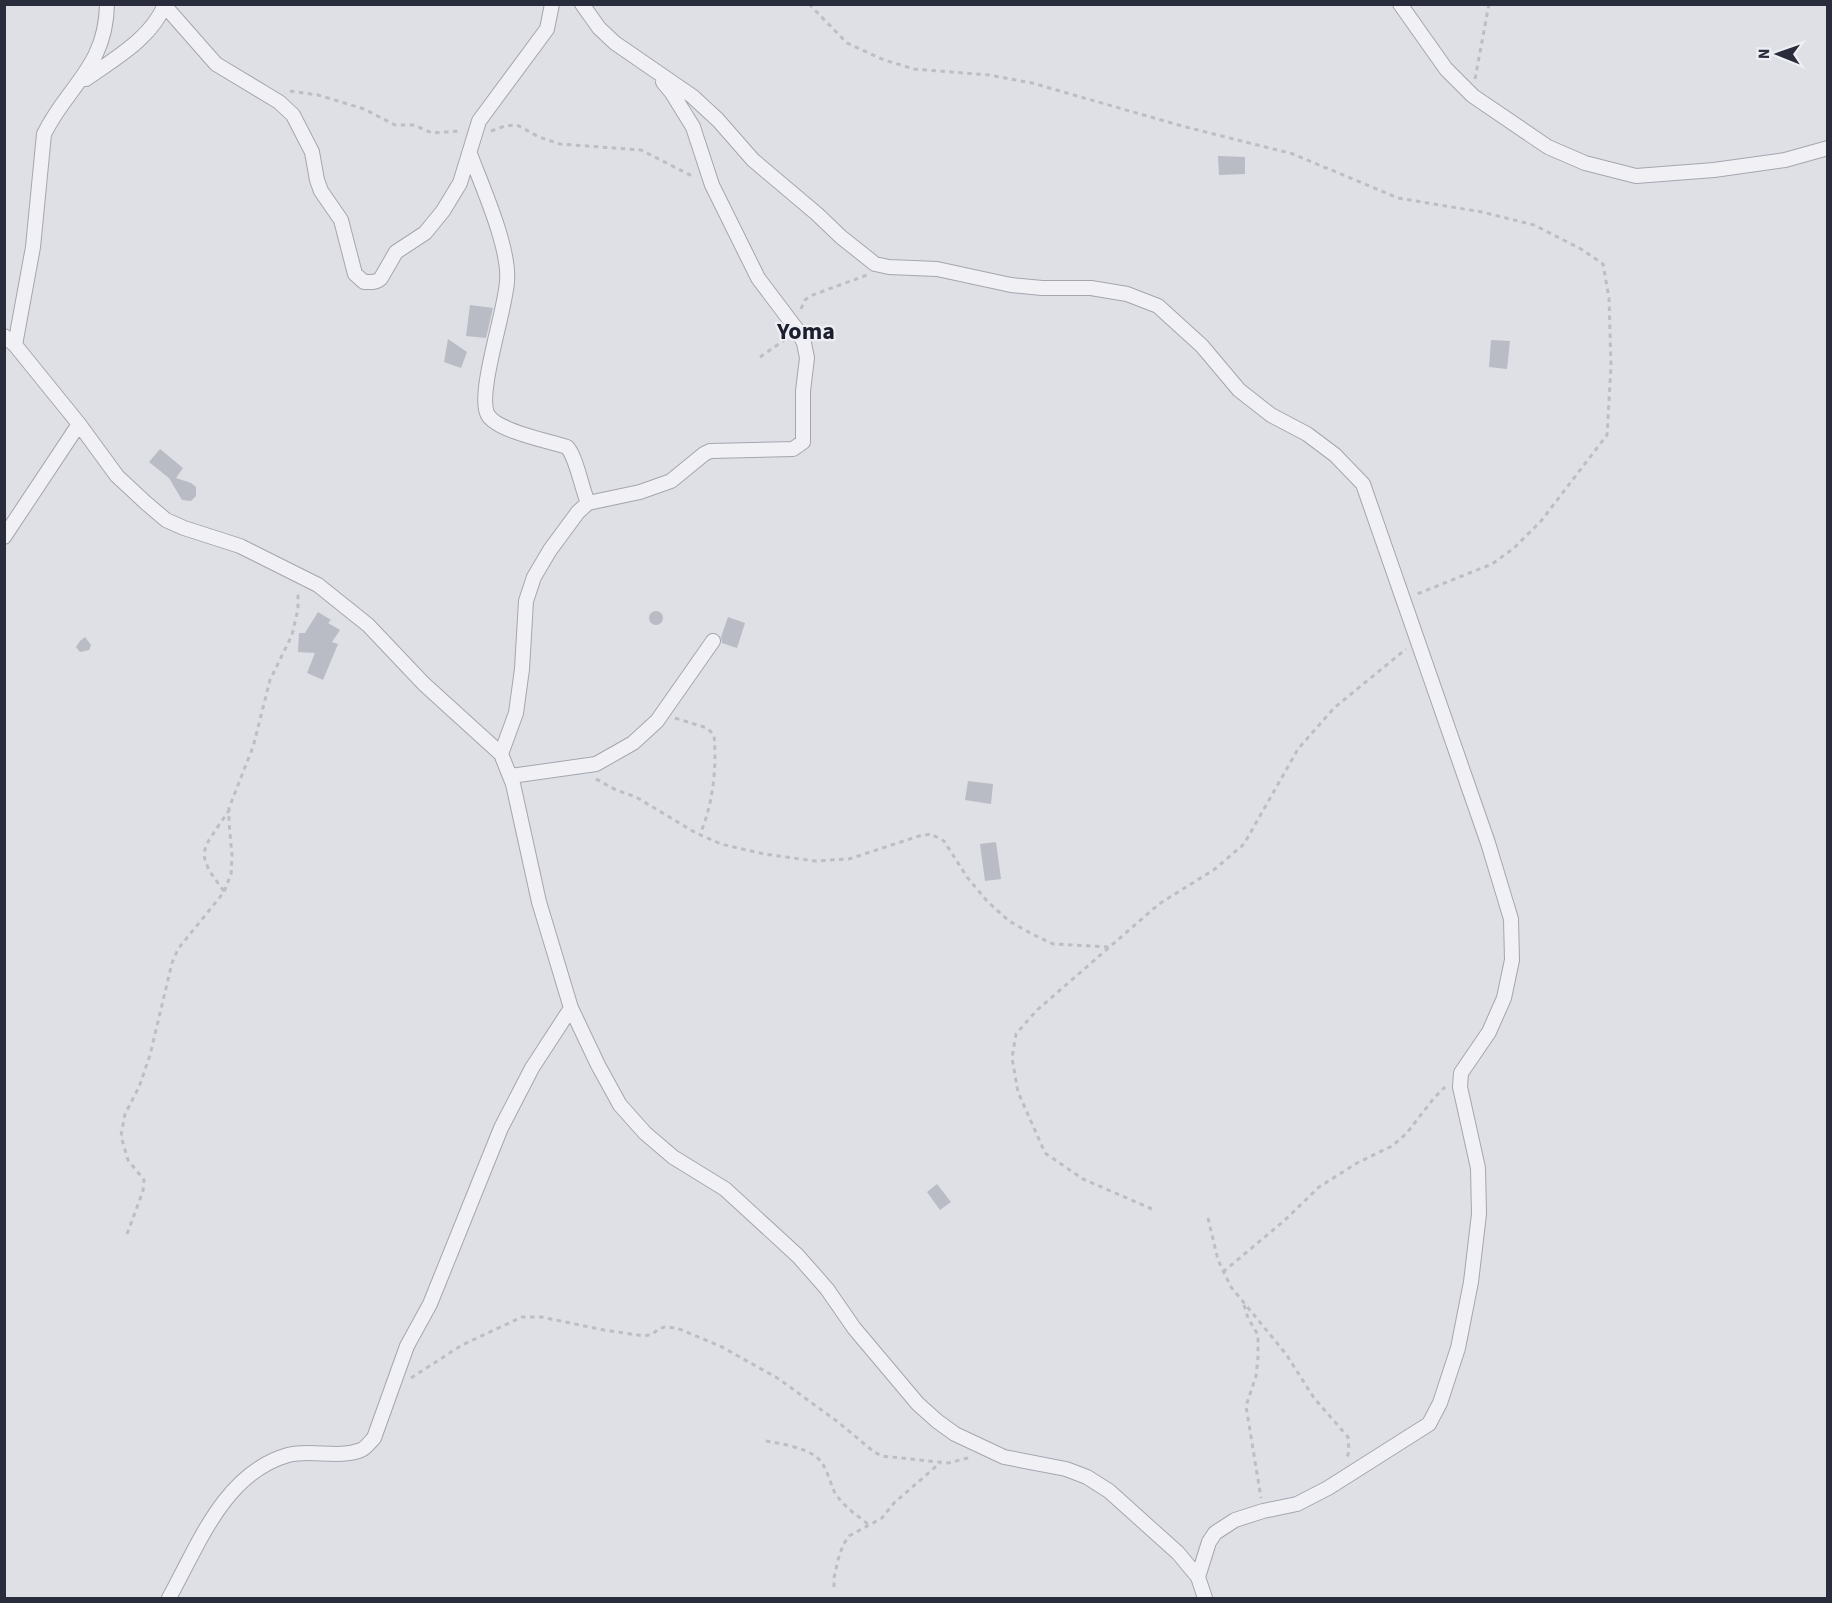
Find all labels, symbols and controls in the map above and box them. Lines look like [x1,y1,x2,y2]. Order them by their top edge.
north arrow [1748,24,1808,84]
text: N [1753,48,1775,59]
district label: Yoma [776,314,835,349]

